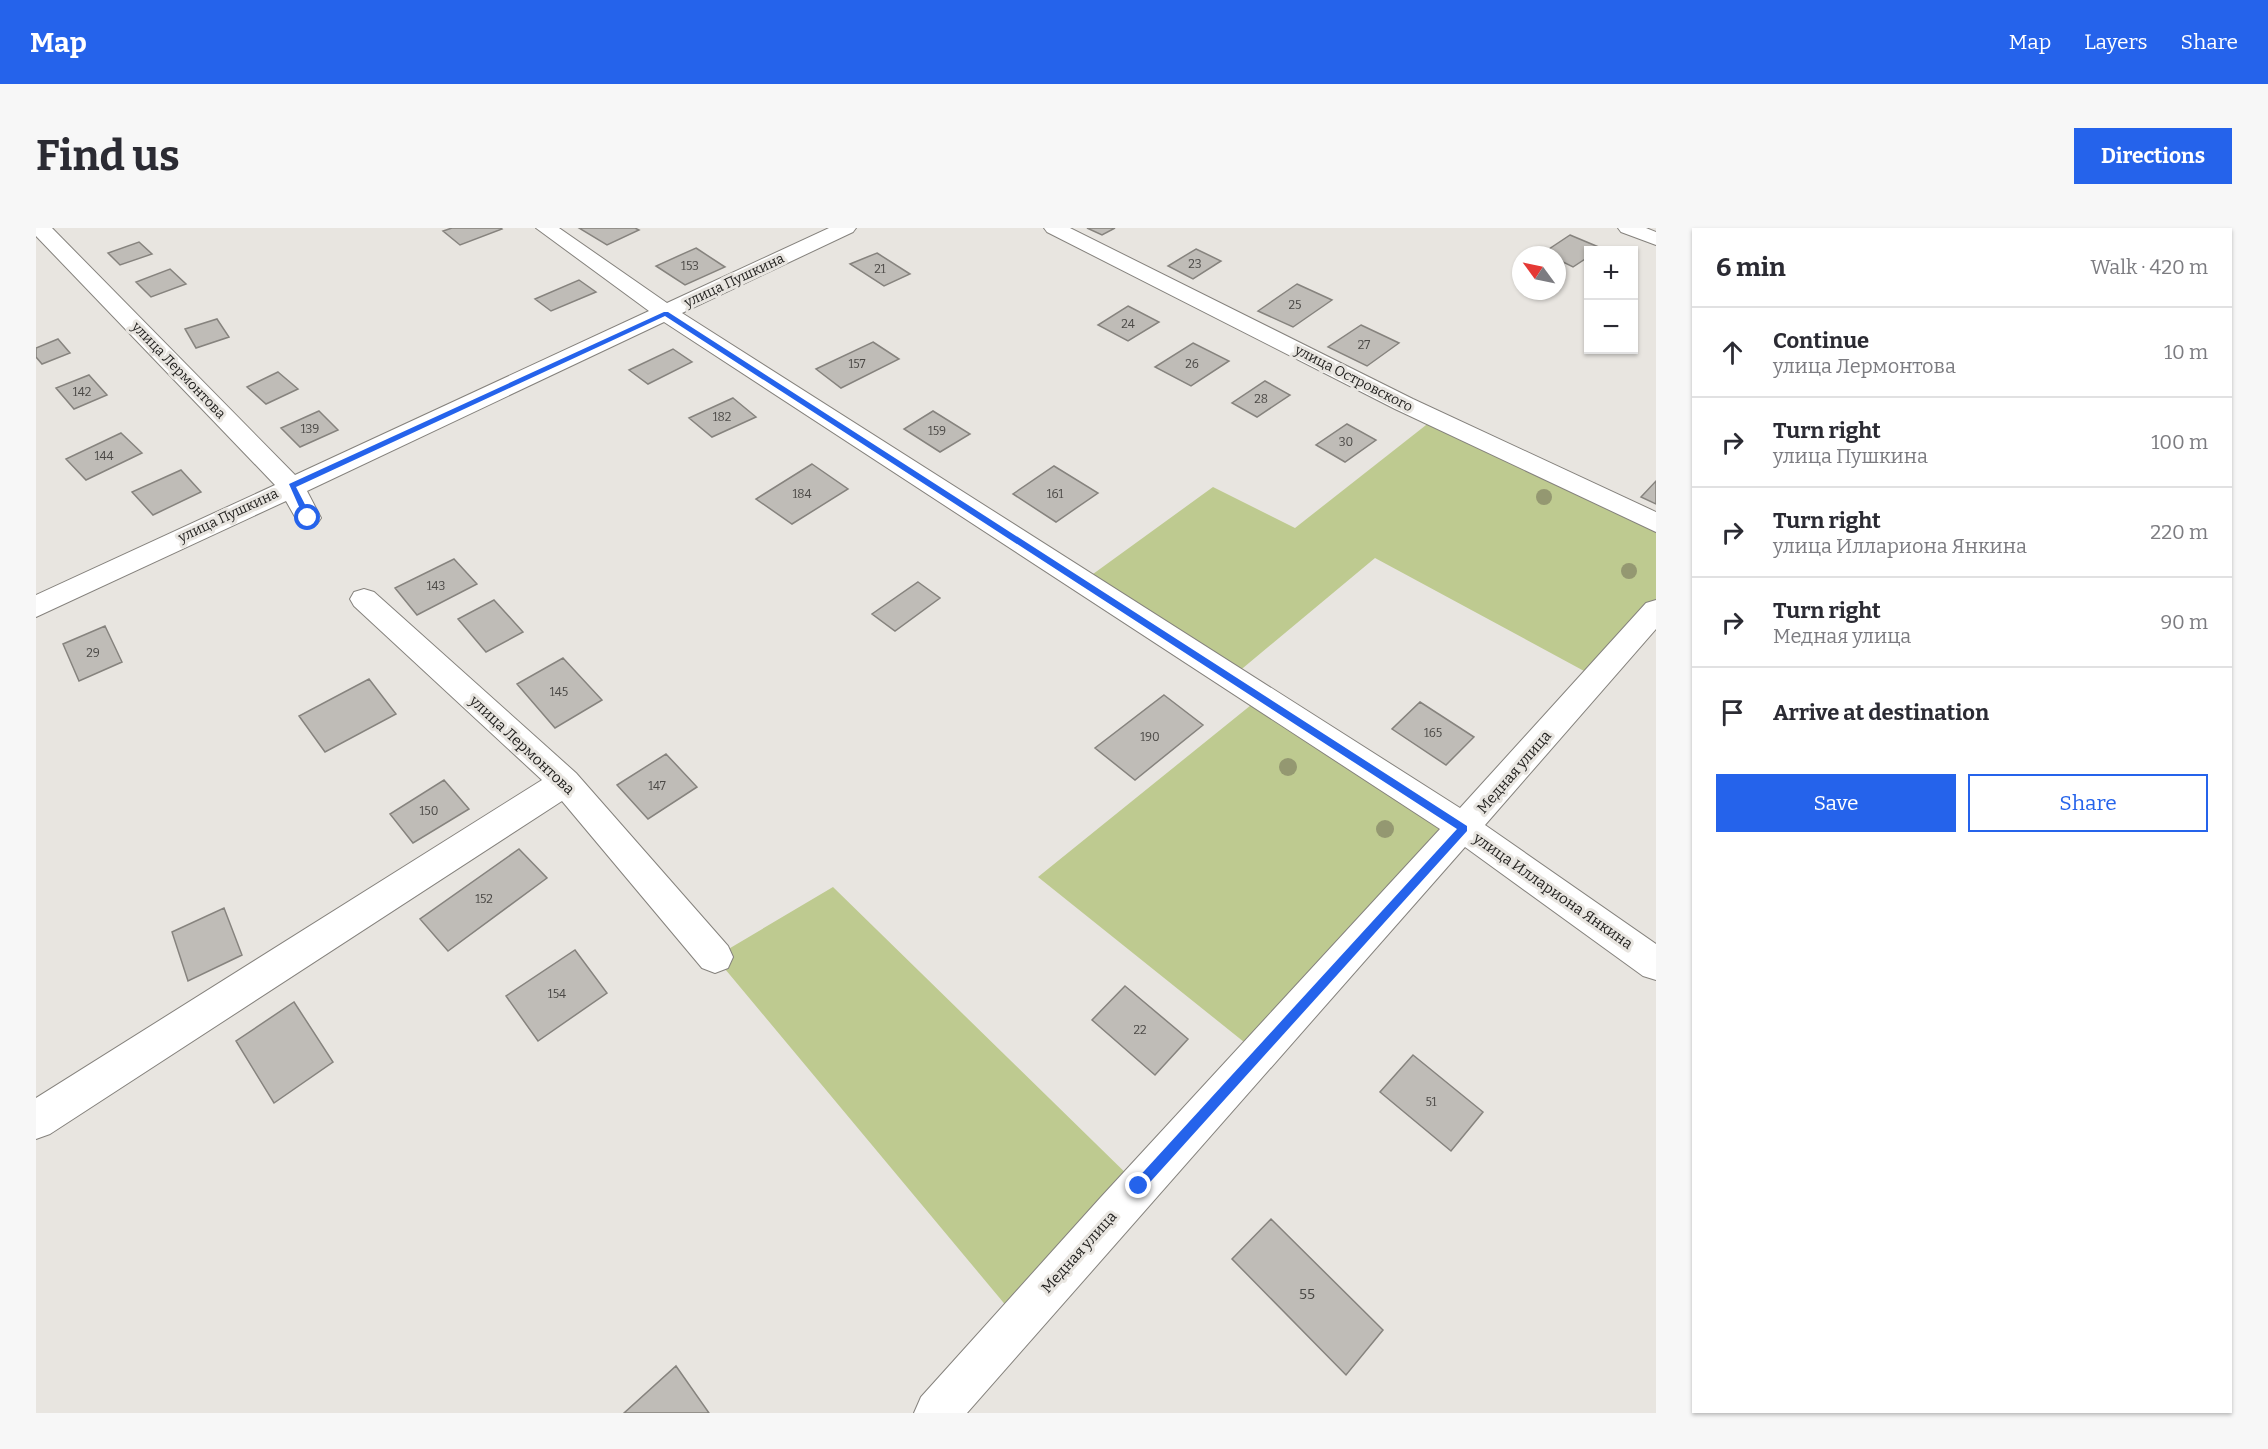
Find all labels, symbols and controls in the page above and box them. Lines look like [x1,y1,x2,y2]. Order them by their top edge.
text: Map [30,26,87,59]
text: Map [2009,29,2051,55]
text: Layers [2084,29,2148,55]
text: Share [2181,29,2238,55]
button: Directions [2074,128,2232,184]
text: Find us [36,131,180,181]
north arrow [1512,246,1566,300]
map controls [1584,246,1638,354]
button: + [1584,246,1638,300]
street label: улица Пушкина [681,250,787,311]
text: 6 min [1716,252,1786,283]
text: Walk · 420 m [2090,255,2208,279]
house number: 23 [1188,257,1202,271]
house number: 153 [681,259,699,273]
house number: 21 [874,262,886,276]
house number: 25 [1289,298,1301,312]
button: − [1584,300,1638,354]
house number: 24 [1121,317,1135,331]
street label: улица Лермонтова [127,318,229,423]
text: Continue [1773,327,1869,354]
icon: ahead [1716,336,1749,369]
house number: 27 [1358,338,1370,352]
text: 10 m [2164,340,2208,364]
street label: улица Островского [1291,341,1416,416]
text: улица Лермонтова [1773,354,1956,378]
house number: 157 [848,357,866,371]
house number: 26 [1185,357,1199,371]
house number: 142 [73,385,91,399]
house number: 28 [1254,392,1268,406]
house number: 182 [713,410,731,424]
text: Turn right [1773,417,1881,444]
house number: 139 [301,422,319,436]
house number: 159 [928,424,946,438]
icon: right [1716,426,1749,459]
text: 100 m [2151,430,2208,454]
house number: 30 [1339,435,1353,449]
text: улица Пушкина [1773,444,1928,468]
house number: 144 [95,449,113,463]
street label: улица Пушкина [175,485,281,546]
house number: 184 [792,487,812,501]
house number: 161 [1047,487,1063,501]
route start [294,504,320,530]
text: Turn right [1773,507,1881,534]
icon: right [1716,516,1749,549]
text: 220 m [2150,520,2208,544]
text: улица Иллариона Янкина [1773,534,2027,558]
house number: 143 [427,579,446,593]
text: Turn right [1773,597,1881,624]
icon: right [1716,606,1749,639]
text: 90 m [2160,610,2208,634]
text: Медная улица [1773,624,1911,648]
house number: 29 [86,646,100,660]
house number: 145 [550,685,568,699]
street label: улица Лермонтова [465,691,578,798]
icon: arrive [1716,696,1749,729]
text: Arrive at destination [1773,699,1989,726]
house number: 165 [1424,726,1442,740]
street label: Медная улица [1473,727,1555,817]
house number: 190 [1140,730,1160,744]
button: Save [1716,774,1956,832]
button: Share [1968,774,2208,832]
house number: 147 [648,779,666,793]
house number: 150 [420,804,438,818]
street label: улица Иллариона Янкина [1469,828,1636,953]
house number: 152 [475,892,493,906]
house number: 154 [548,987,566,1001]
house number: 22 [1133,1023,1147,1037]
house number: 51 [1425,1095,1437,1109]
route end [1125,1172,1151,1198]
street label: Медная улица [1038,1207,1120,1297]
house number: 55 [1299,1285,1315,1303]

